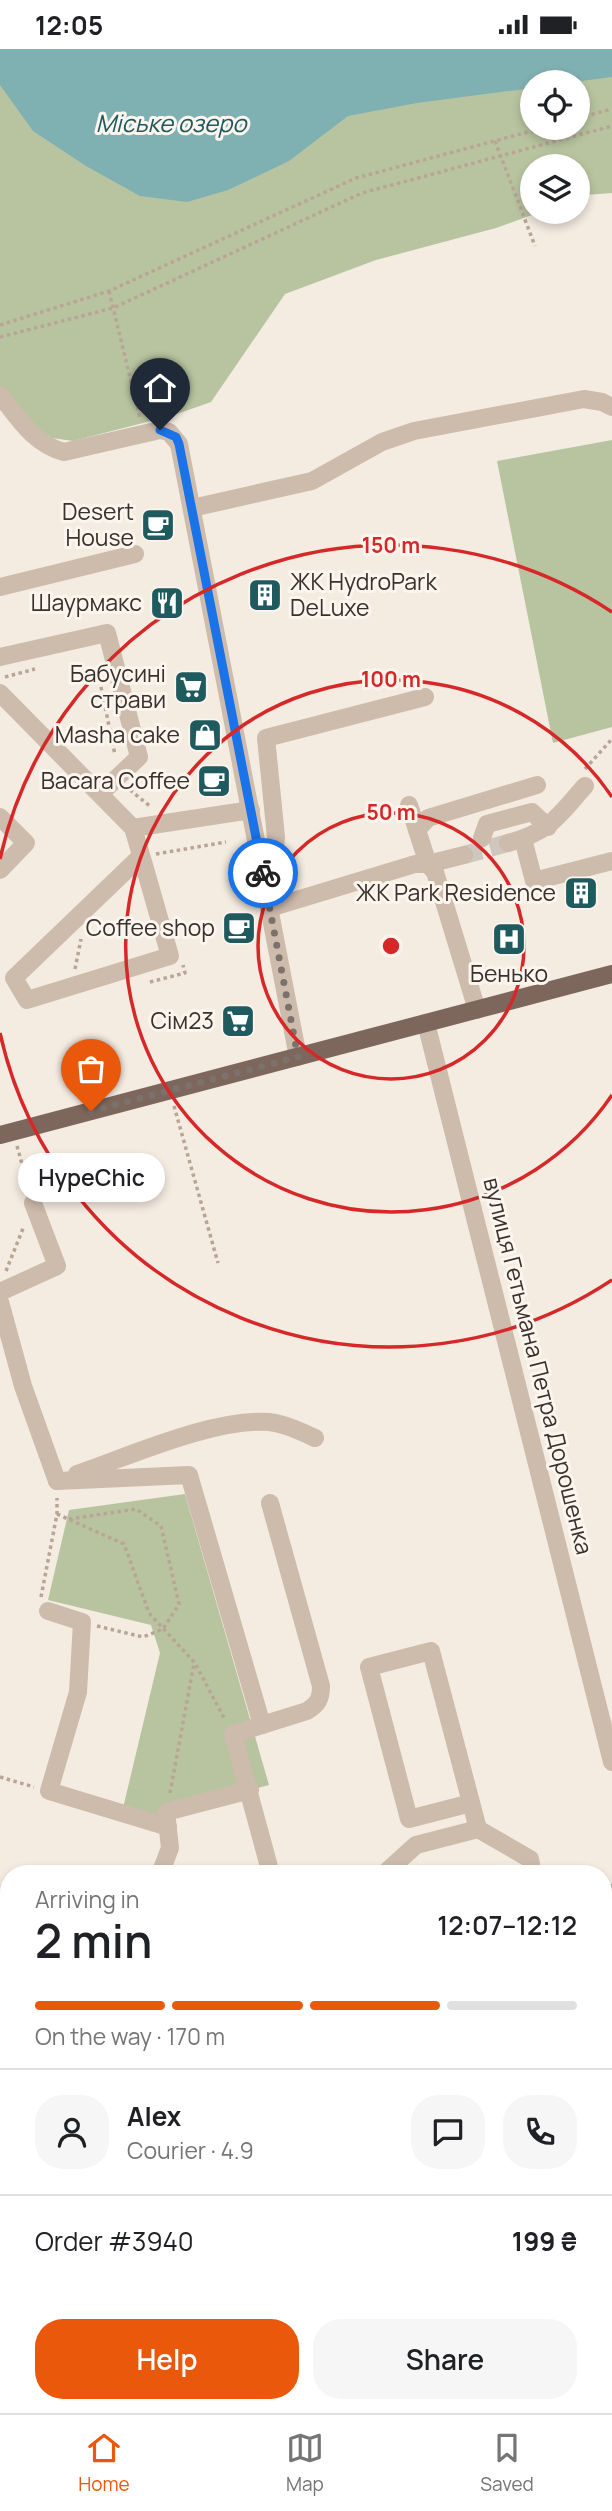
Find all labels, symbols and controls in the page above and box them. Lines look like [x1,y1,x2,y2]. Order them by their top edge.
text: 12:05 [35,7,103,43]
map controls [520,70,590,224]
button: locate [520,70,590,140]
water label: Міське озеро [96,106,248,139]
button: layers [520,154,590,224]
pin [130,358,190,430]
icon: home [141,369,179,407]
place label: Desert House [62,495,134,553]
cafe icon: Desert House [139,506,177,544]
text: 150 m [362,531,420,559]
place label: ЖК HydroPark DeLuxe [290,565,437,623]
building icon: ЖК HydroPark DeLuxe [246,576,284,614]
restaurant icon: Шаурмакс [148,584,186,622]
place label: Шаурмакс [31,586,142,618]
place label: Бабусині страви [70,657,166,715]
text: 100 m [361,665,421,693]
supermarket icon: Бабусині страви [172,668,210,706]
shop icon: Masha cake [186,716,224,754]
place label: Masha cake [55,718,180,750]
cafe icon: Bacara Coffee [195,762,233,800]
place label: Bacara Coffee [41,764,190,796]
text: 50 m [366,798,416,826]
courier [228,838,298,908]
icon: bike [244,854,282,892]
building icon: ЖК Park Residence [562,874,600,912]
place label: ЖК Park Residence [356,876,556,908]
cafe icon: Coffee shop [220,909,258,947]
place label: Coffee shop [86,911,215,943]
hospital icon: Бенько [490,920,528,958]
centre of rings [379,934,403,958]
place label: Бенько [470,957,548,989]
supermarket icon: Сім23 [219,1002,257,1040]
place label: Сім23 [150,1004,214,1036]
pin [61,1039,121,1111]
icon: bag [72,1050,110,1088]
callout: HypeChic [18,1153,164,1202]
text: HypeChic [38,1161,145,1193]
street label: вулиця Гетьмана Петра Дорошенка [477,1174,601,1558]
text: Arriving in [35,1883,140,1915]
text: 12:07–12:12 [437,1907,577,1943]
text: 2 min [35,1909,152,1972]
text: On the way · 170 m [35,2020,225,2052]
button: person [35,2095,109,2169]
button: chat [411,2095,485,2169]
button: phone [503,2095,577,2169]
text: Alex [127,2098,181,2134]
text: Courier · 4.9 [127,2134,254,2166]
text: Order #3940 [35,2223,194,2259]
text: 199 ₴ [512,2223,577,2259]
button: Help [35,2319,299,2399]
button: Share [313,2319,577,2399]
tab: Home [78,2429,130,2497]
tab: Map [286,2429,324,2497]
tab: Saved [480,2429,534,2497]

